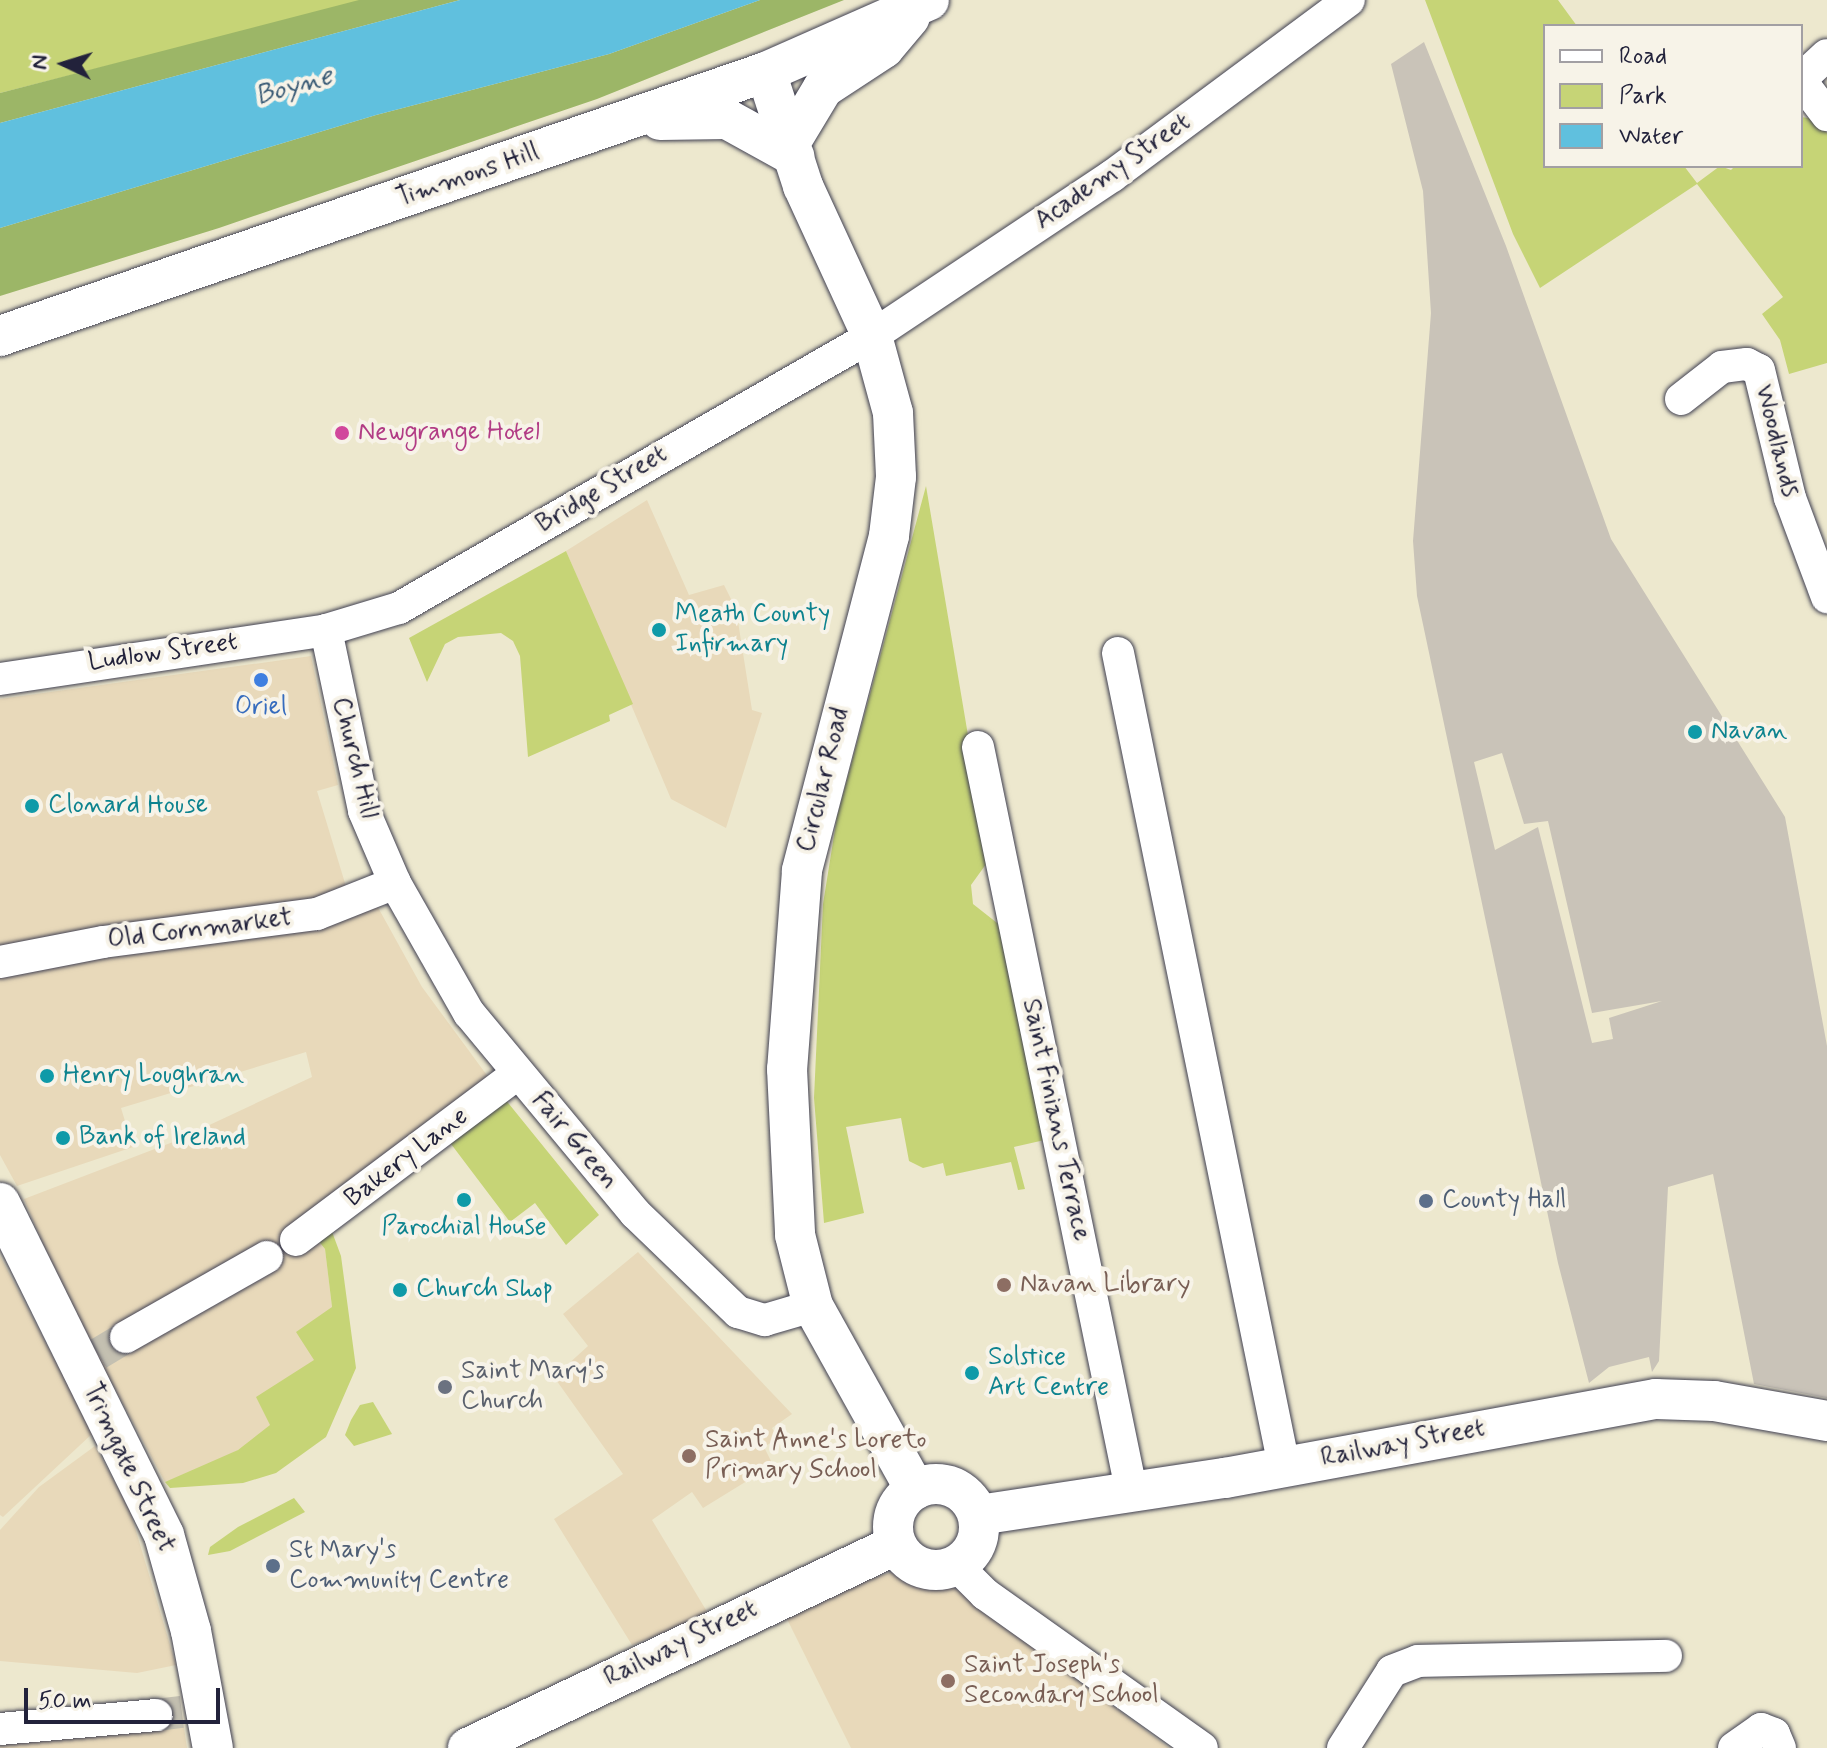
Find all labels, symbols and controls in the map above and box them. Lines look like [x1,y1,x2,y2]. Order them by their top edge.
north arrow [24,24,104,104]
legend [1543,24,1803,168]
text: Road [1619,41,1667,72]
text: N [26,54,55,71]
water label: Boyne [252,60,336,114]
text: Park [1619,81,1667,112]
street label: Academy Street [1027,106,1199,238]
text: Water [1619,121,1683,152]
street label: Timmons Hill [393,137,543,215]
street label: Woodlands [1747,382,1805,500]
place label: Newgrange Hotel [358,417,540,449]
marker: Newgrange Hotel [333,424,351,442]
street label: Bridge Street [529,438,675,542]
place label: Meath County Infirmary [675,599,830,660]
marker: Meath County Infirmary [650,621,668,639]
street label: Ludlow Street [84,627,242,679]
marker: Oriel [252,671,270,689]
place label: Oriel [235,692,287,724]
street label: Church Hill [324,694,384,822]
street label: Circular Road [791,705,857,855]
place label: Navan [1711,716,1787,748]
marker: Navan [1686,723,1704,741]
place label: Clonard House [48,790,208,822]
marker: Clonard House [23,797,41,815]
street label: Old Cornmarket [105,903,295,957]
street label: Saint Finians Terrace [1015,998,1095,1242]
place label: Henry Loughran [63,1060,239,1092]
marker: Henry Loughran [38,1067,56,1085]
street label: Fair Green [523,1084,625,1198]
street label: Bakery Lane [340,1102,474,1214]
place label: Bank of Ireland [79,1122,263,1154]
marker: Bank of Ireland [54,1129,72,1147]
place label: County Hall [1442,1185,1569,1217]
marker: Parochial House [455,1191,473,1209]
marker: County Hall [1417,1192,1435,1210]
place label: Parochial House [380,1212,548,1244]
place label: Navan Library [1020,1269,1189,1301]
place label: Church Shop [416,1274,553,1306]
marker: Navan Library [995,1276,1013,1294]
marker: Church Shop [391,1281,409,1299]
place label: Solstice Art Centre [988,1342,1113,1404]
place label: Saint Mary's Church [461,1356,605,1418]
marker: Solstice Art Centre [963,1364,981,1382]
marker: Saint Mary's Church [436,1378,454,1396]
street label: Trimgate Street [75,1379,181,1557]
street label: Railway Street [1316,1412,1490,1476]
place label: Saint Anne's Loreto Primary School [705,1425,924,1486]
marker: Saint Anne's Loreto Primary School [680,1447,698,1465]
place label: St Mary's Community Centre [289,1535,509,1596]
marker: St Mary's Community Centre [264,1557,282,1575]
street label: Railway Street [597,1593,765,1695]
place label: Saint Joseph's Secondary School [964,1650,1159,1712]
scale bar [28,1672,224,1722]
marker: Saint Joseph's Secondary School [939,1672,957,1690]
text: 50 m [38,1686,92,1717]

